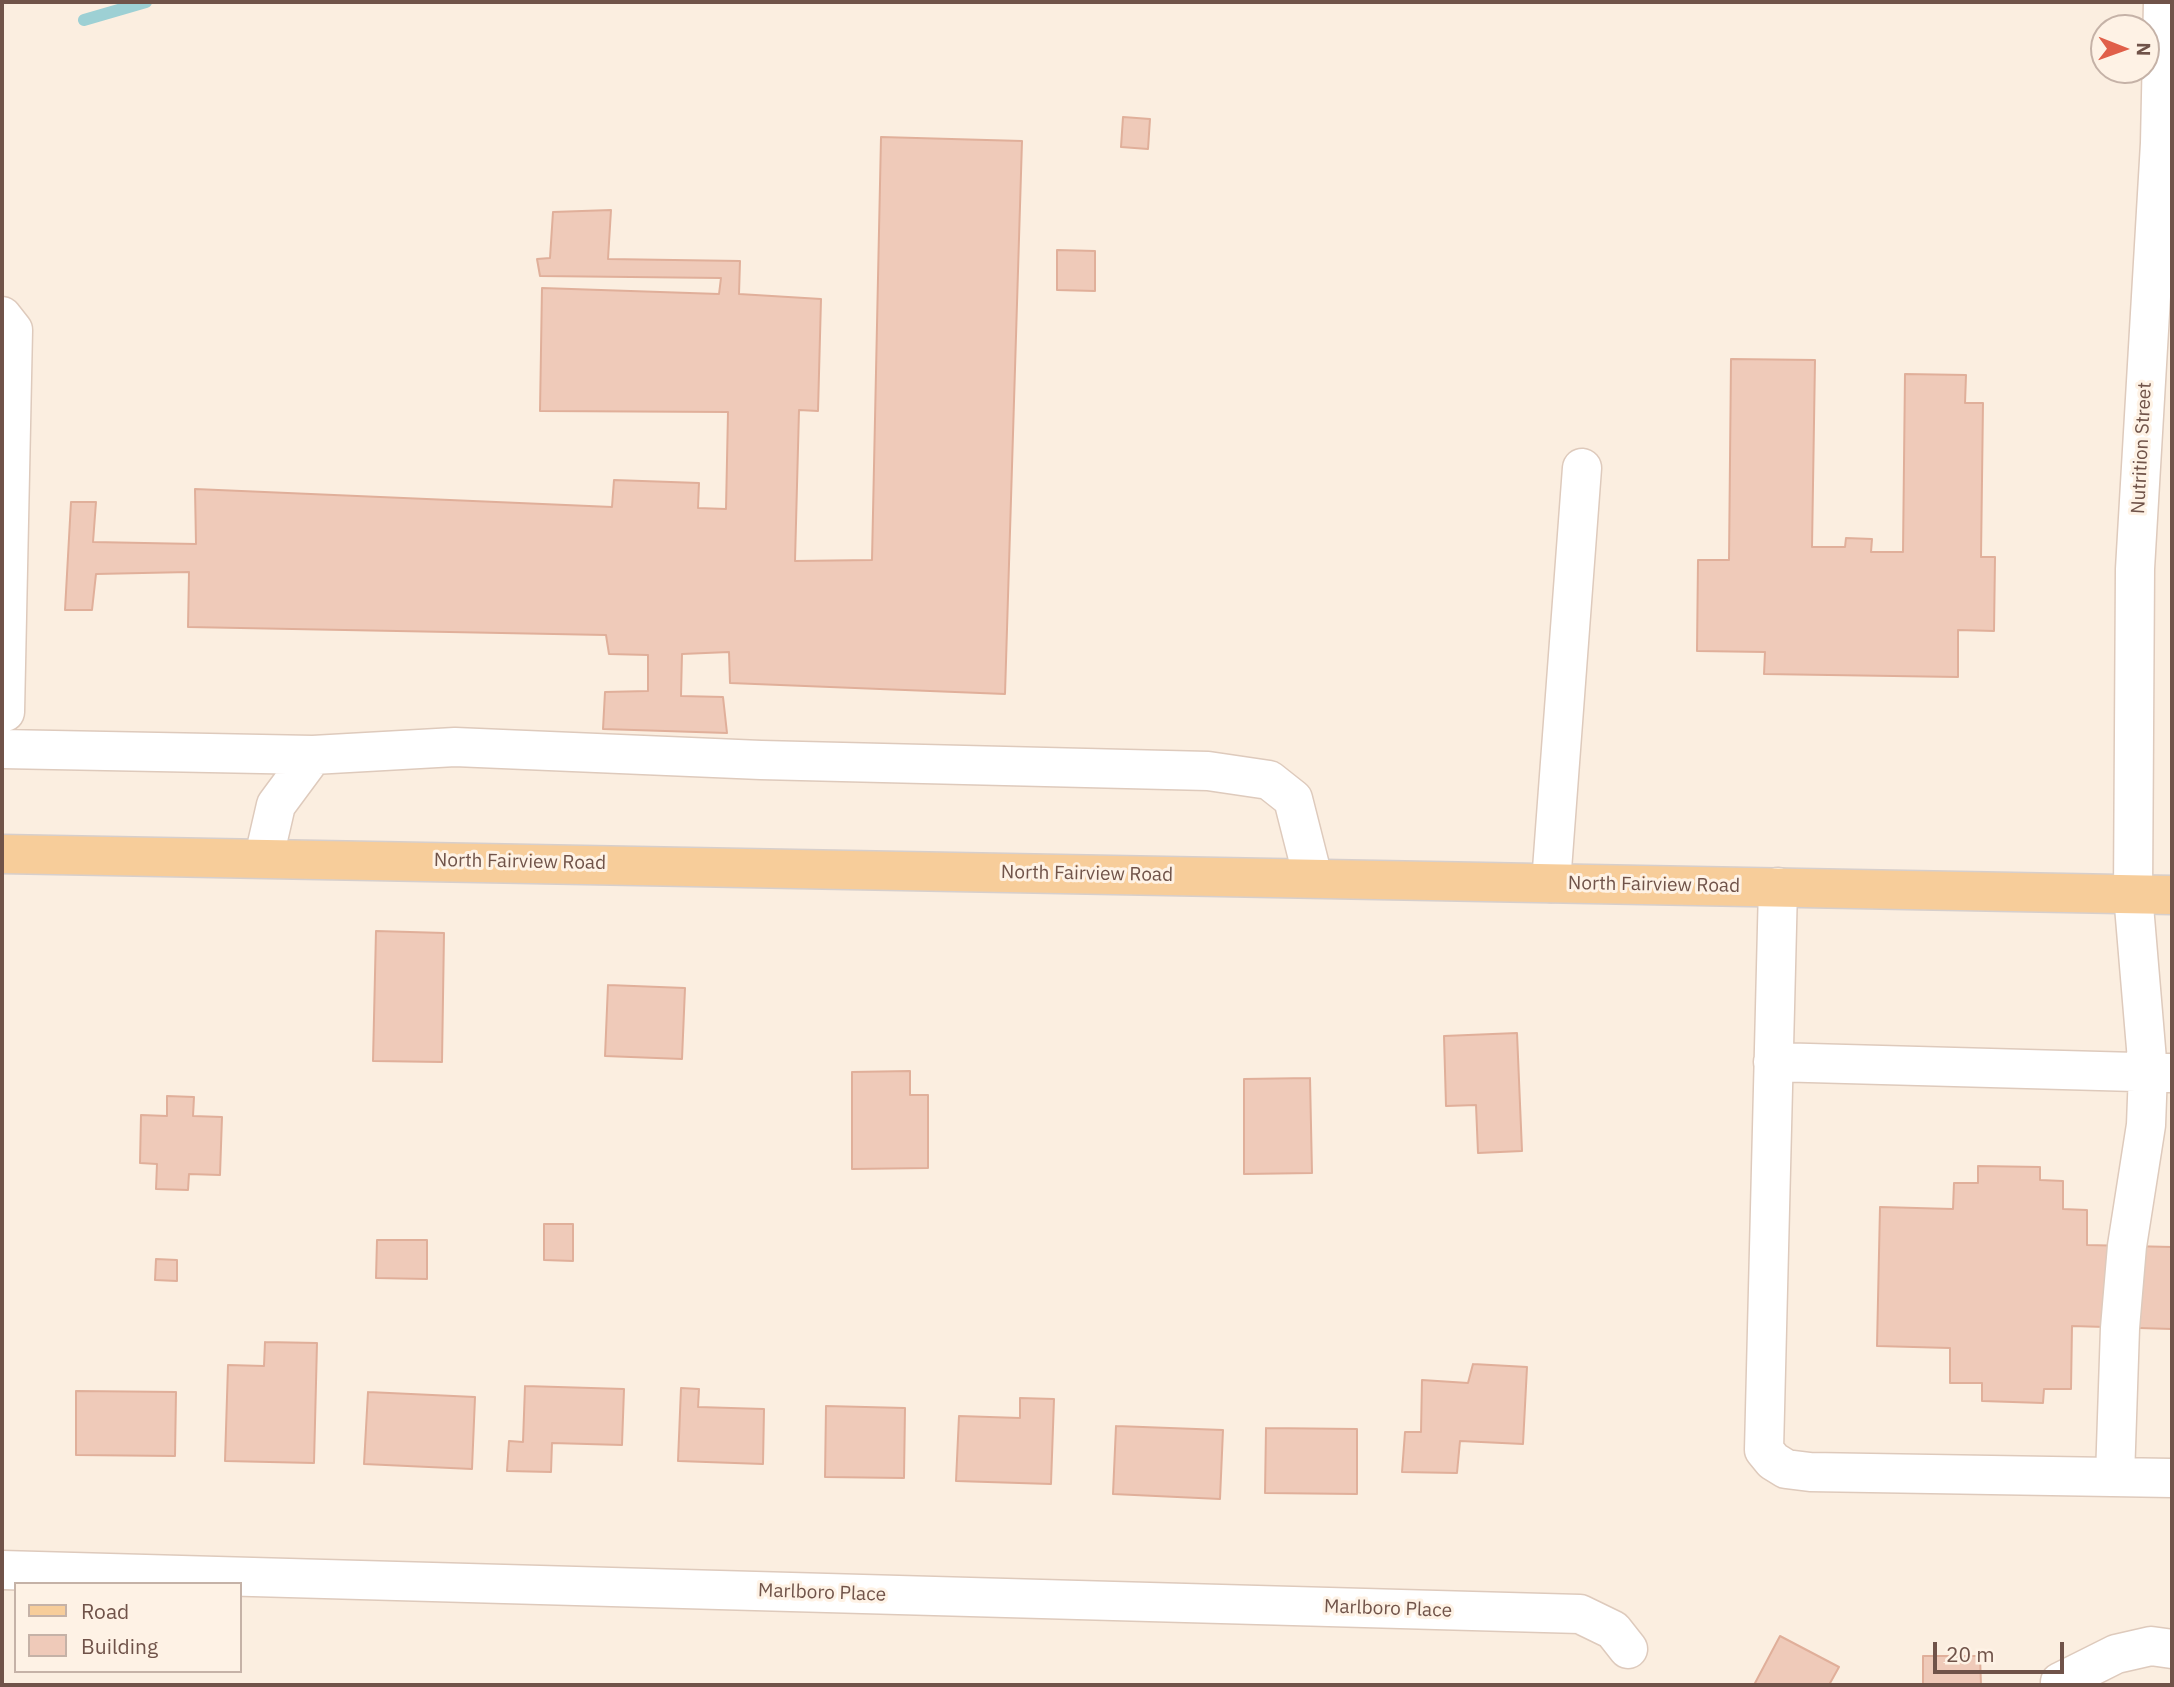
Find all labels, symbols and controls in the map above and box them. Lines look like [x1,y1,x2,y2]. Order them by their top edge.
north arrow [2090,14,2160,84]
text: N [2132,42,2156,56]
street label: Nutrition Street [2127,381,2157,515]
street label: North Fairview Road [434,849,606,875]
street label: North Fairview Road [1001,861,1173,887]
street label: North Fairview Road [1568,872,1740,898]
street label: Marlboro Place [758,1579,886,1607]
legend [14,1582,242,1673]
street label: Marlboro Place [1324,1595,1452,1623]
text: Road [81,1597,129,1625]
scale bar [1936,1628,2067,1672]
text: Building [81,1632,158,1660]
text: 20 m [1946,1640,1995,1668]

